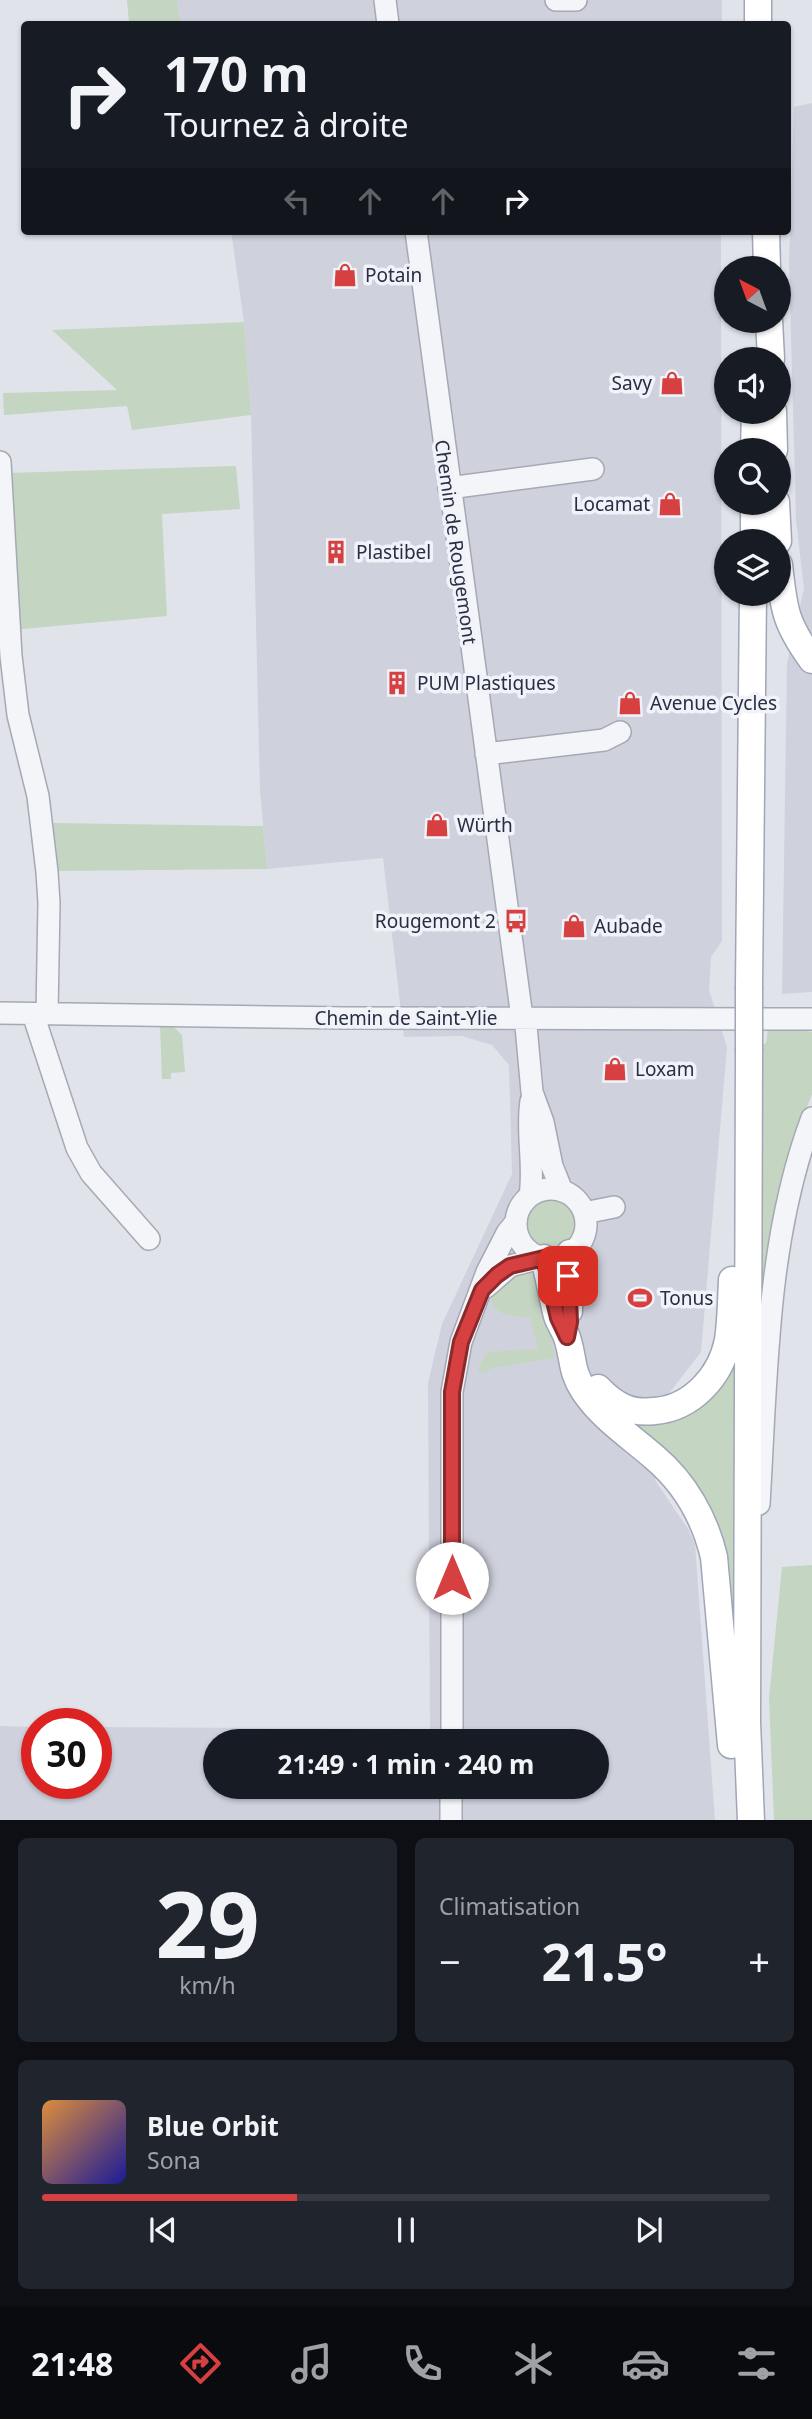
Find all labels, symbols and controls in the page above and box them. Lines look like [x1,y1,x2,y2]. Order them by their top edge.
text: 170 m [164,40,309,106]
icon: right [49,49,140,140]
text: Tournez à droite [164,103,409,146]
icon: left [278,182,316,220]
icon: ahead [351,182,389,220]
icon: ahead [424,182,462,220]
icon: right [497,182,535,220]
north arrow [714,256,791,332]
map controls [714,256,791,606]
shop icon: Potain [331,261,359,289]
place label: Potain [365,262,422,288]
button: sound [714,347,791,424]
shop icon: Savy [658,369,686,397]
place label: Savy [612,370,652,396]
street label: Chemin de Rougemont [429,438,483,646]
button: search [714,438,791,515]
shop icon: Locamat [656,490,684,518]
place label: Locamat [573,491,650,517]
button: layers [714,529,791,606]
building icon: Plastibel [322,538,350,566]
place label: Plastibel [356,539,431,565]
building icon: PUM Plastiques [383,669,411,697]
place label: PUM Plastiques [417,670,556,696]
shop icon: Avenue Cycles [616,689,644,717]
place label: Avenue Cycles [650,690,777,716]
shop icon: Würth [423,811,451,839]
place label: Würth [457,812,513,838]
bus stop icon: Rougemont 2 [502,907,530,935]
place label: Rougemont 2 [375,908,496,934]
shop icon: Aubade [560,912,588,940]
place label: Aubade [594,913,663,939]
street label: Chemin de Saint-Ylie [314,1005,498,1031]
shop icon: Loxam [601,1055,629,1083]
place label: Loxam [635,1056,695,1082]
pin [538,1246,598,1306]
icon: arrive [549,1257,587,1295]
sports icon: Tonus [626,1284,654,1312]
place label: Tonus [660,1285,713,1311]
position arrow [415,1541,489,1615]
speed limit sign: 30 [21,1708,112,1799]
text: 21:49 · 1 min · 240 m [278,1746,534,1782]
text: 29 [155,1861,260,1985]
text: Climatisation [439,1890,580,1922]
text: 21.5° [542,1925,667,1996]
text: − [439,1935,461,1987]
text: + [748,1935,770,1987]
text: km/h [179,1969,236,2001]
text: Blue Orbit [147,2108,279,2144]
text: Sona [147,2144,201,2176]
icon: previous [144,2211,182,2249]
icon: pause [387,2211,425,2249]
icon: next [630,2211,668,2249]
icon: directions [176,2339,225,2388]
icon: music [287,2339,336,2388]
icon: phone [398,2339,447,2388]
icon: climate [509,2339,558,2388]
icon: car [621,2339,670,2388]
icon: filters [732,2339,781,2388]
text: 21:48 [31,2342,113,2385]

